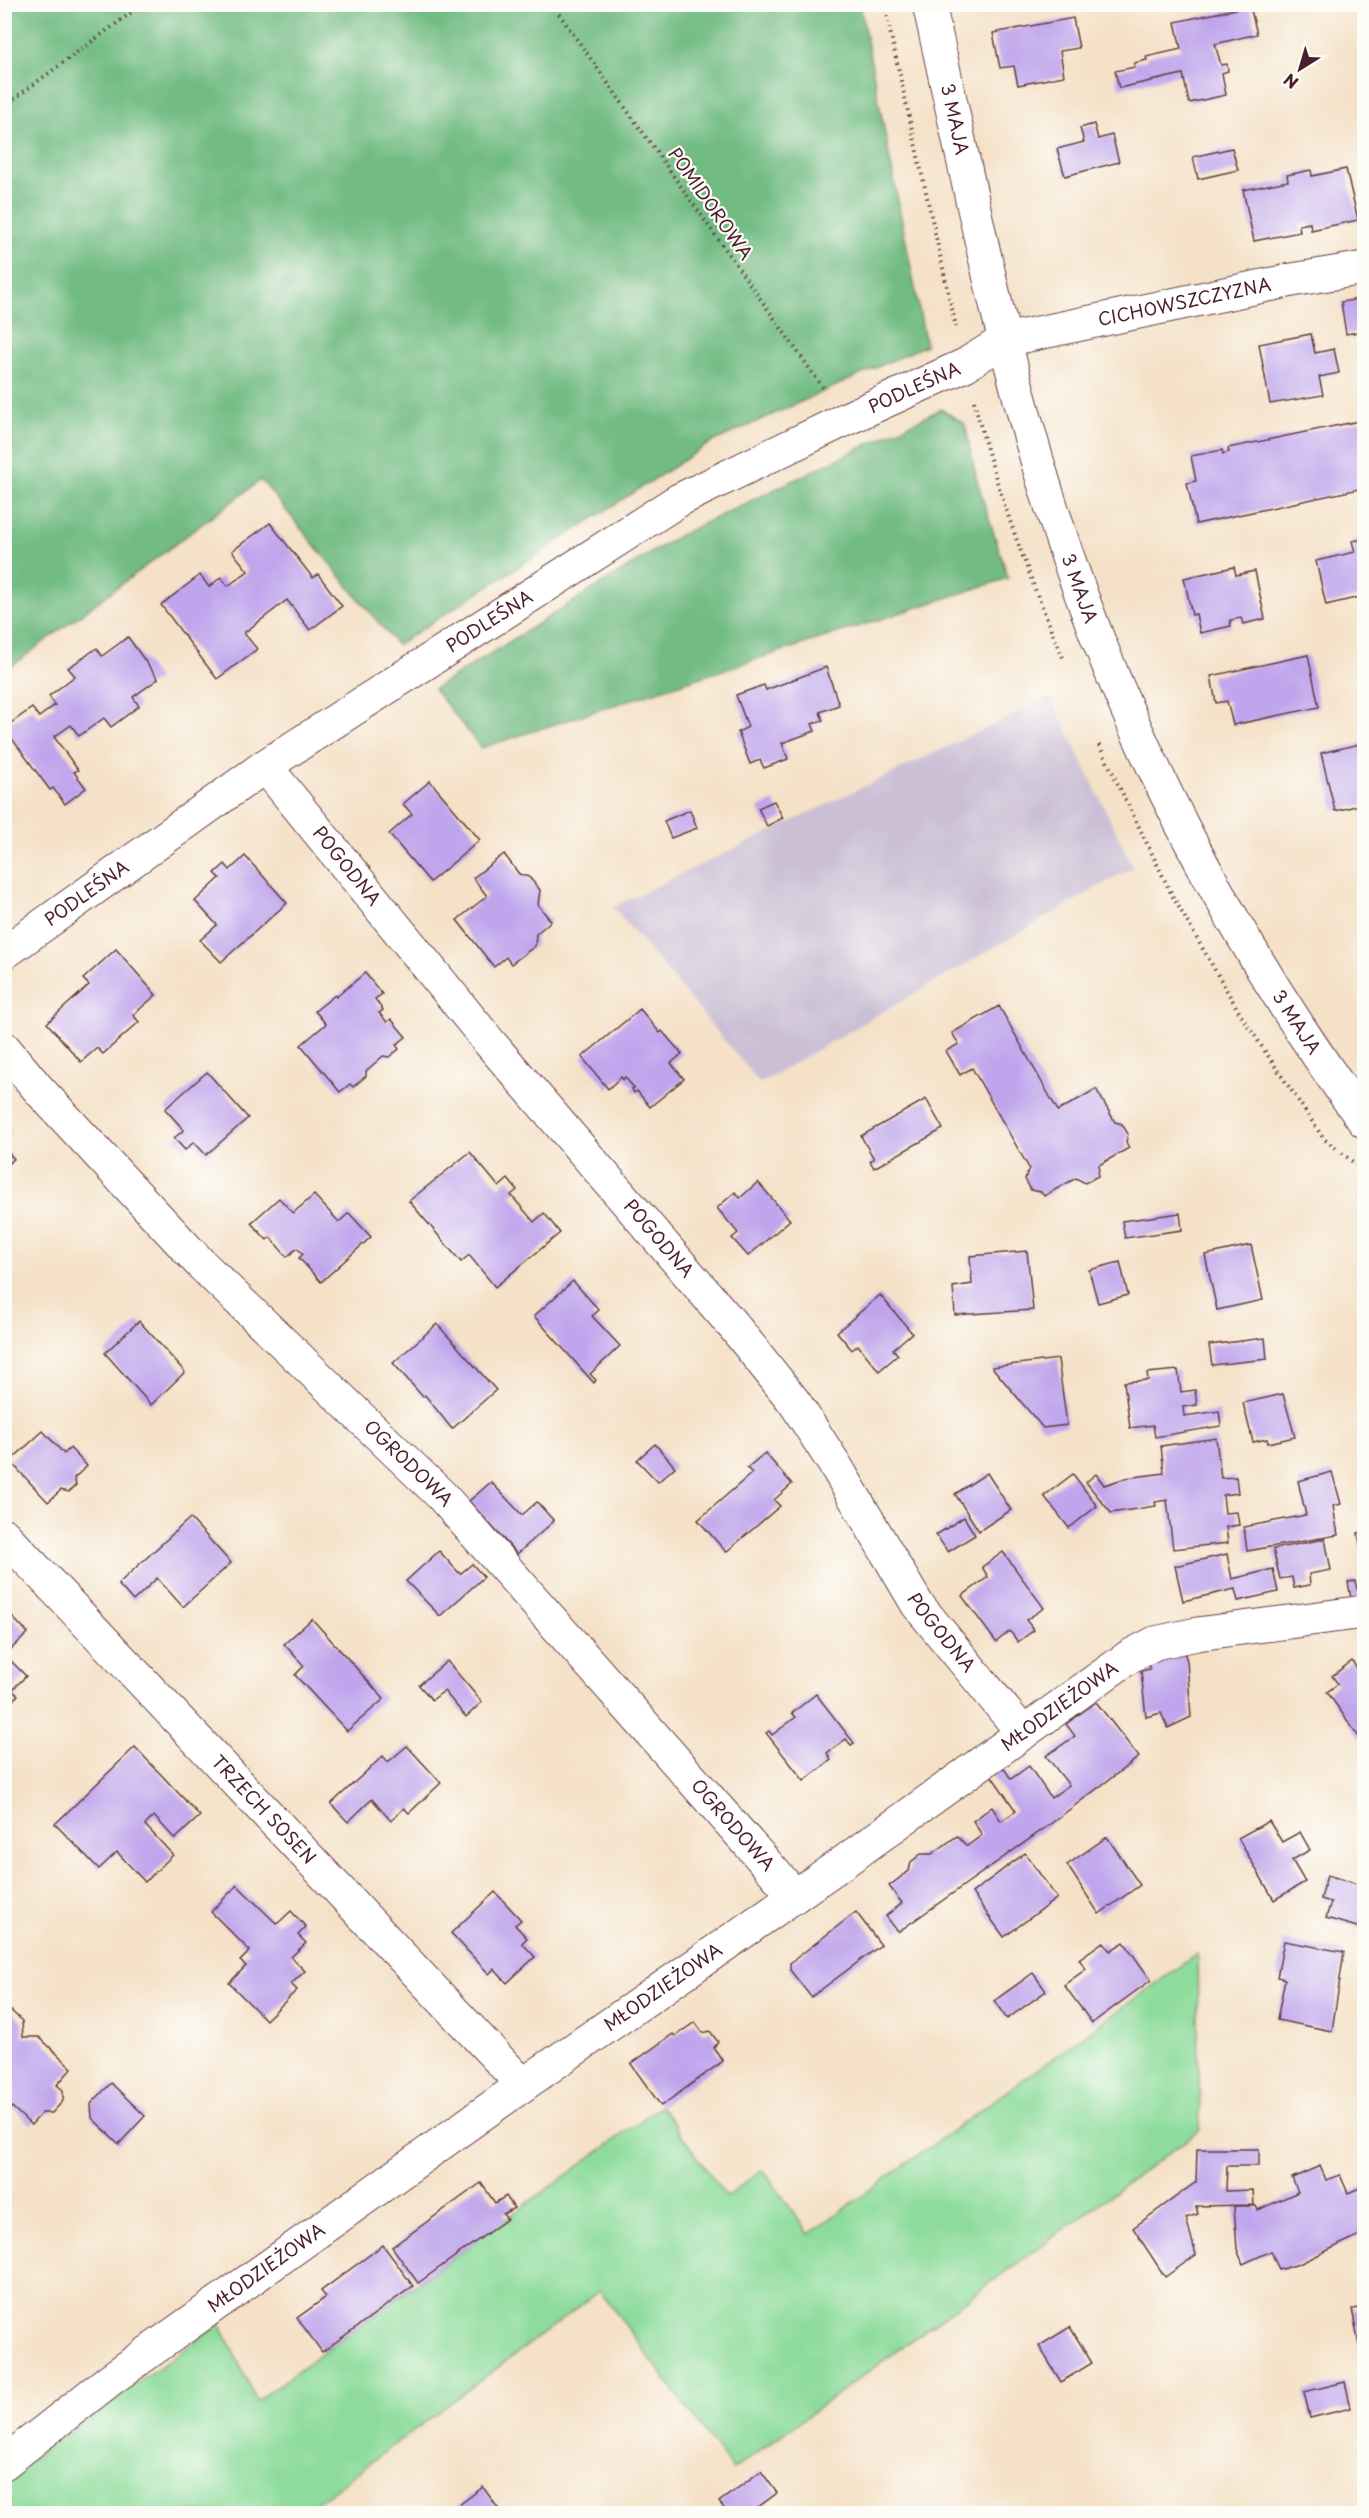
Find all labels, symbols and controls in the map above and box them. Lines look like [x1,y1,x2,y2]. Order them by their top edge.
north arrow [1270,39,1330,99]
text: N [1278,68,1303,95]
street label: 3 MAJA [935,81,977,157]
street label: POMIDOROWA [662,141,760,265]
street label: CICHOWSZCZYZNA [1095,270,1273,332]
street label: PODLEŚNA [864,354,964,419]
street label: 3 MAJA [1056,550,1106,627]
street label: PODLEŚNA [440,583,537,658]
street label: POGODNA [307,819,388,911]
street label: PODLEŚNA [38,853,134,932]
street label: 3 MAJA [1266,984,1328,1059]
street label: POGODNA [618,1193,701,1283]
street label: OGRODOWA [358,1413,460,1512]
street label: POGODNA [901,1587,983,1677]
street label: MŁODZIEŻOWA [995,1654,1123,1757]
street label: TRZECH SOSEN [206,1748,323,1870]
street label: OGRODOWA [685,1772,782,1876]
street label: MŁODZIEŻOWA [598,1935,727,2037]
street label: MŁODZIEŻOWA [201,2215,330,2318]

